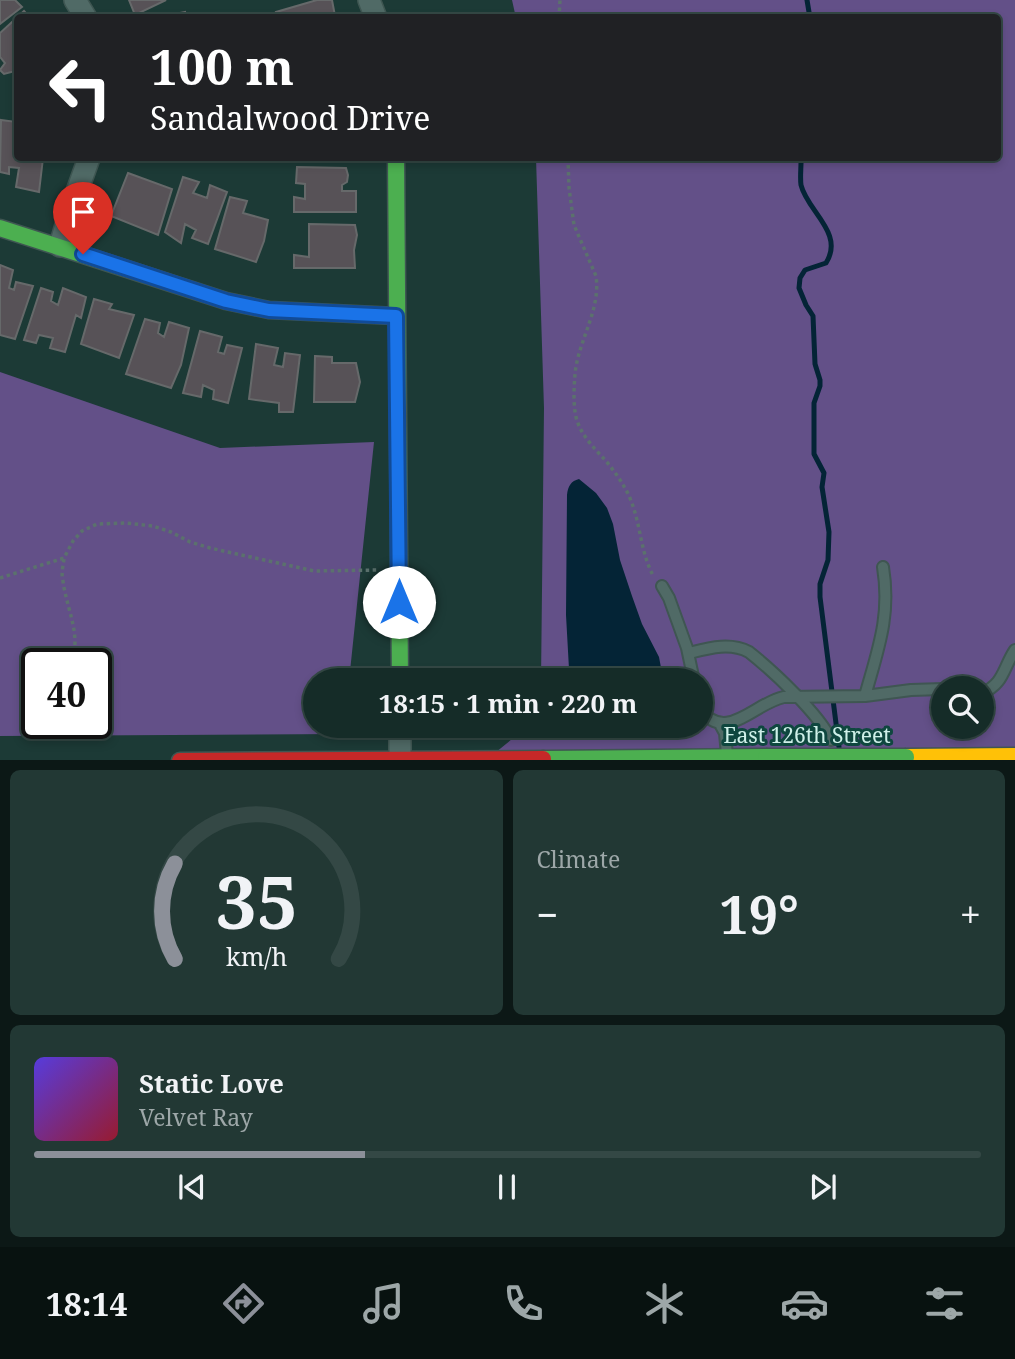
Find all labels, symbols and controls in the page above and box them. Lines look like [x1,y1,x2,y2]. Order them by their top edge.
text: 100 m [150,33,294,99]
icon: left [35,42,126,133]
text: Sandalwood Drive [150,96,430,139]
pin [53,182,113,254]
icon: arrive [64,193,102,231]
position arrow [362,565,436,639]
speed limit sign: 40 [21,648,112,739]
map controls [931,676,994,739]
button: search [931,676,994,739]
text: 18:15 · 1 min · 220 m [378,685,638,721]
street label: East 126th Street [723,721,891,749]
text: Climate [537,843,620,875]
text: 35 [215,851,297,950]
text: 19° [719,878,799,949]
text: − [537,888,559,940]
text: + [960,888,981,940]
text: km/h [226,938,287,972]
text: Static Love [139,1065,284,1101]
text: Velvet Ray [139,1101,253,1133]
icon: previous [173,1168,211,1206]
icon: pause [488,1168,526,1206]
icon: next [804,1168,842,1206]
icon: directions [219,1279,268,1328]
icon: music [359,1279,408,1328]
icon: phone [499,1279,548,1328]
icon: climate [640,1279,689,1328]
icon: car [780,1279,829,1328]
icon: filters [920,1279,969,1328]
text: 18:14 [46,1282,128,1325]

